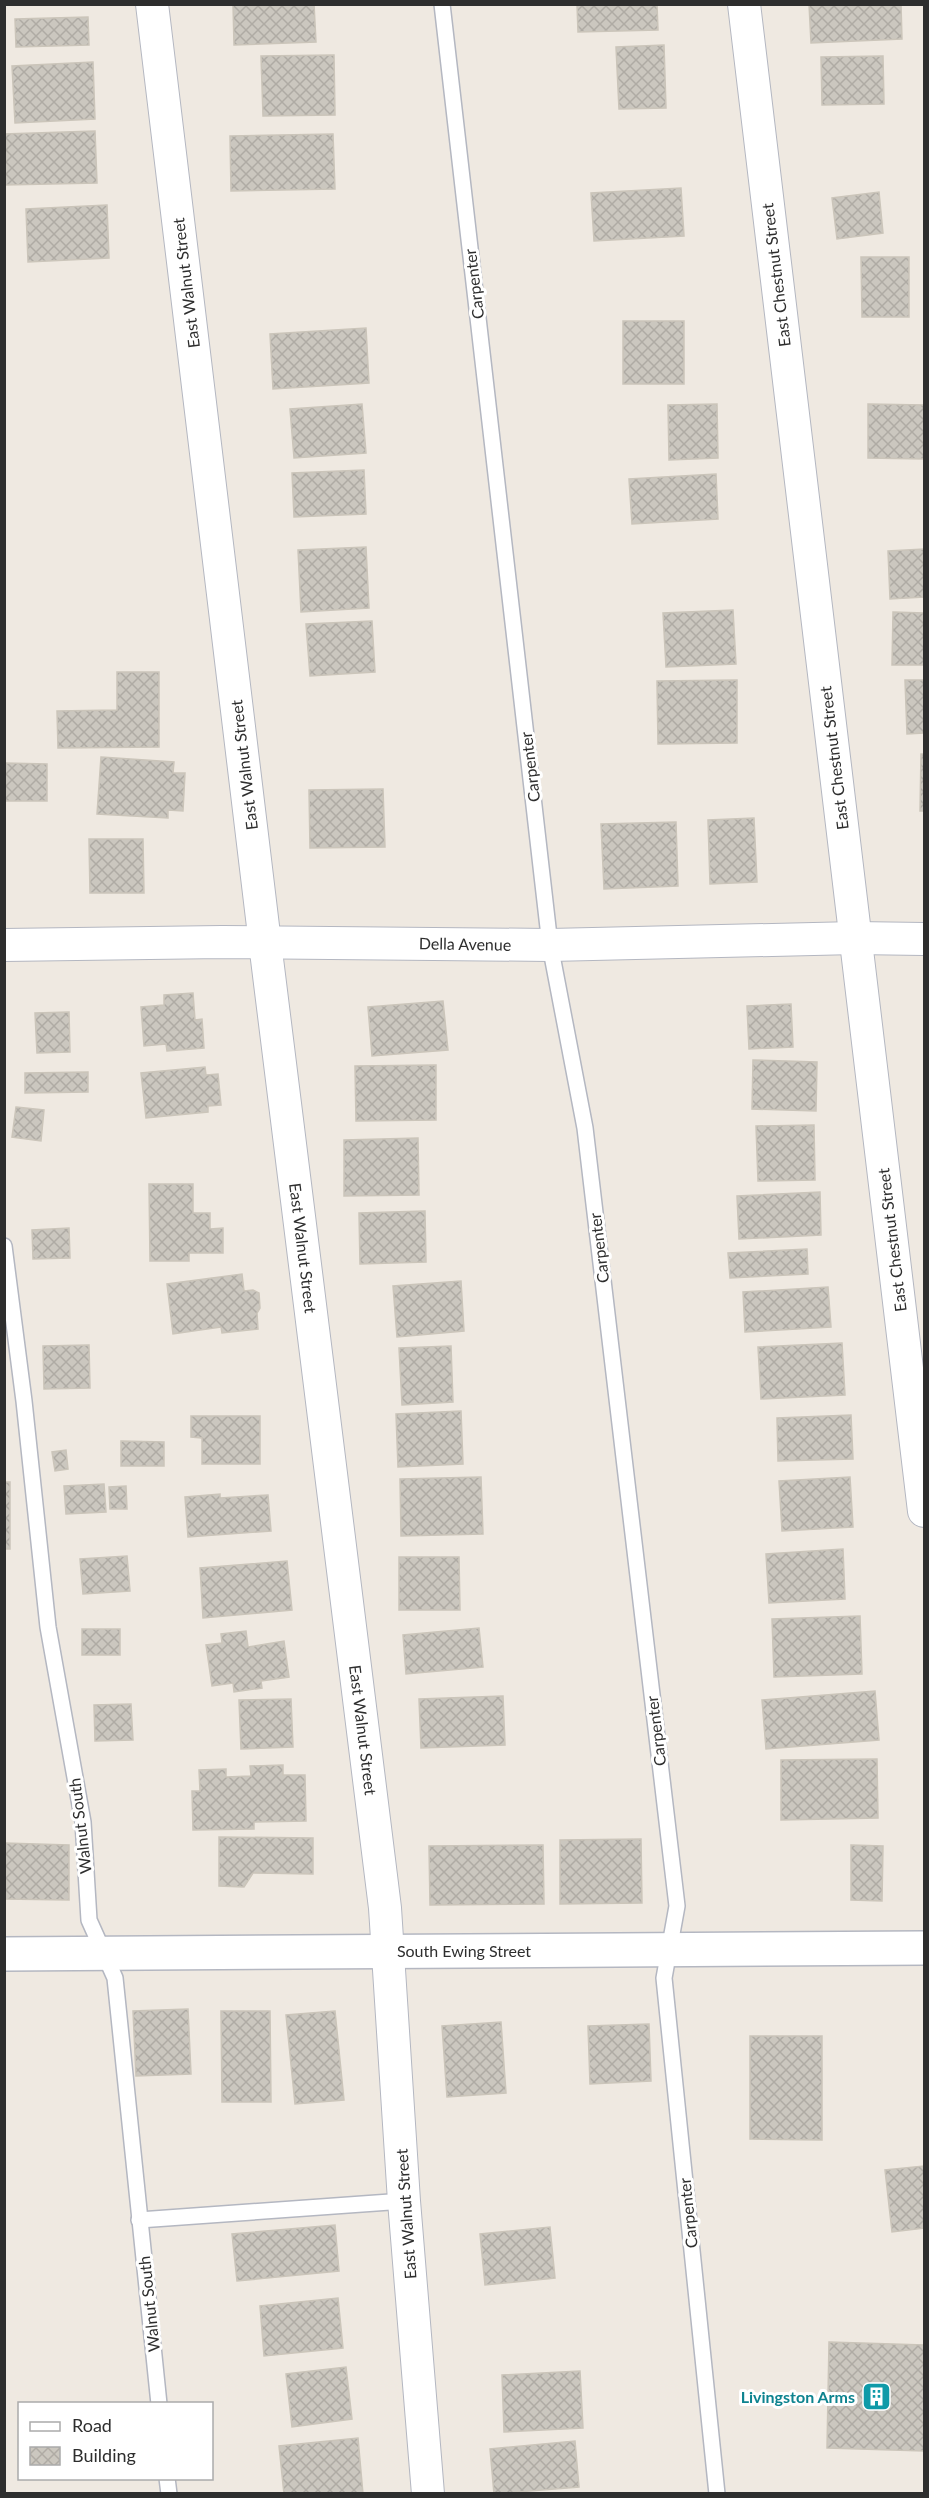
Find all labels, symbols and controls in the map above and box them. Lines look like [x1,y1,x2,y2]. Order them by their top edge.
street label: East Chestnut Street [757,202,794,348]
street label: East Walnut Street [168,217,203,349]
street label: Carpenter [460,248,487,320]
street label: East Chestnut Street [815,685,852,831]
street label: East Walnut Street [226,699,261,831]
street label: Carpenter [516,731,543,803]
street label: Della Avenue [419,933,511,954]
street label: East Chestnut Street [873,1167,910,1313]
street label: East Walnut Street [286,1182,321,1314]
street label: Carpenter [585,1212,612,1284]
street label: East Walnut Street [346,1664,381,1796]
street label: Carpenter [642,1695,669,1767]
street label: Walnut South [64,1777,95,1875]
street label: South Ewing Street [397,1941,531,1960]
street label: East Walnut Street [391,2148,420,2280]
street label: Carpenter [674,2177,701,2249]
street label: Walnut South [134,2255,163,2353]
building icon: Livingston Arms [860,2381,892,2413]
place label: Livingston Arms [741,2387,855,2406]
legend [18,2402,213,2480]
text: Road [72,2414,112,2436]
text: Building [72,2444,136,2466]

